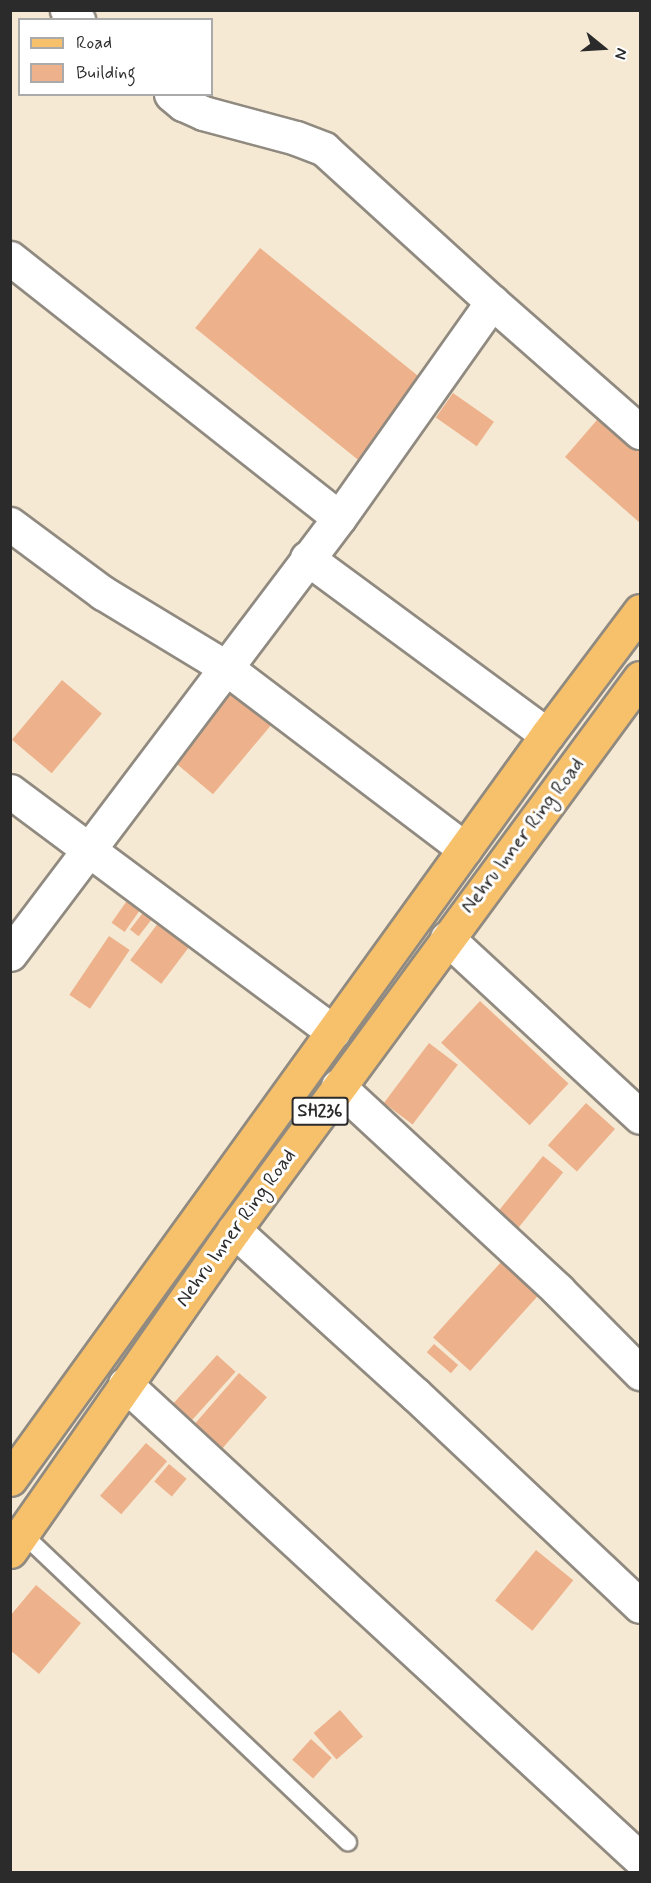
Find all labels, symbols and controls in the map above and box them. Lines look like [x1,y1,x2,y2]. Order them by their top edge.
legend [18,18,213,96]
north arrow [573,18,633,78]
text: Road [76,31,112,55]
text: N [609,45,632,62]
text: Building [76,61,136,85]
street label: Nehru Inner Ring Road [455,752,591,920]
road number: SH236 [292,1096,348,1126]
street label: Nehru Inner Ring Road [170,1143,302,1313]

